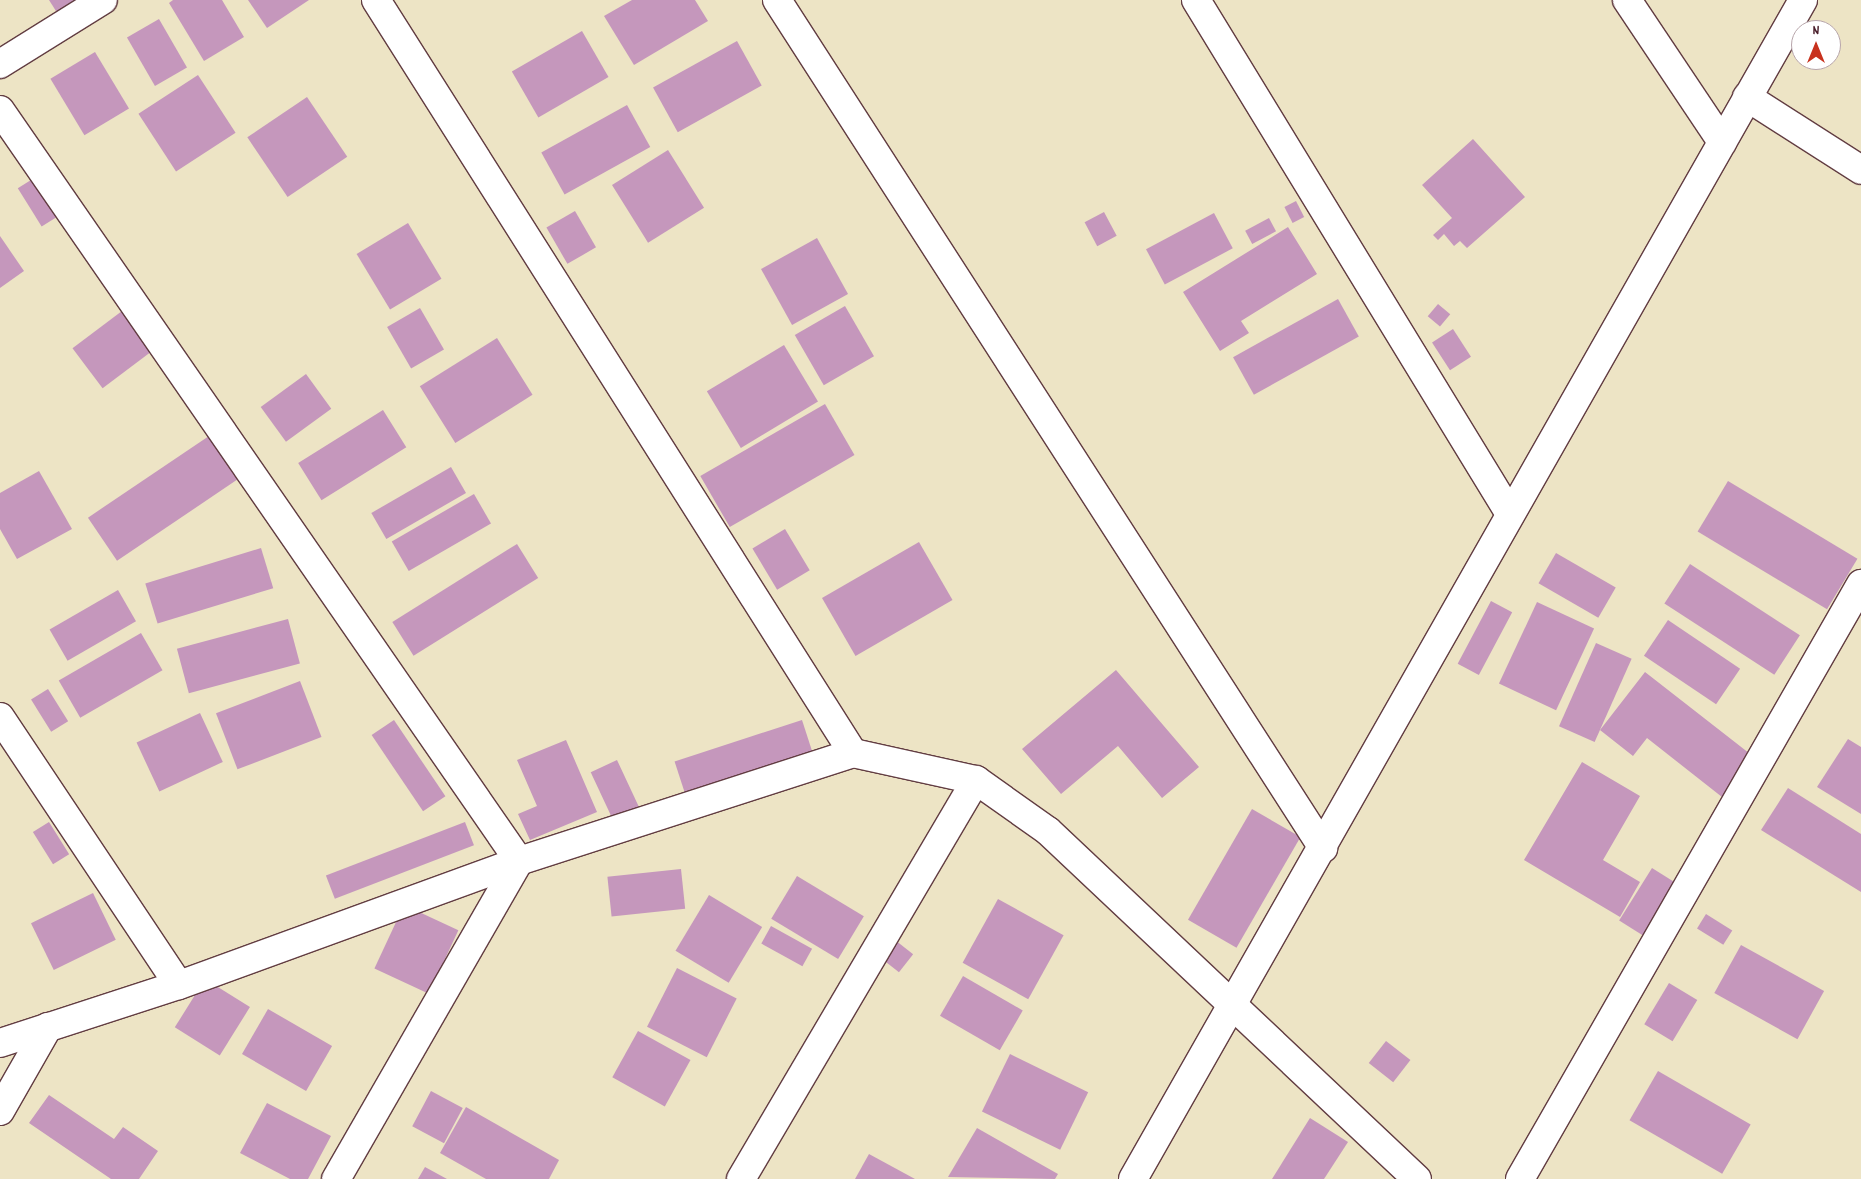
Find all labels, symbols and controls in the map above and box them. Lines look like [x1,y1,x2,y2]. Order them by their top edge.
north arrow [1791,20,1841,70]
text: N [1813,21,1819,41]

